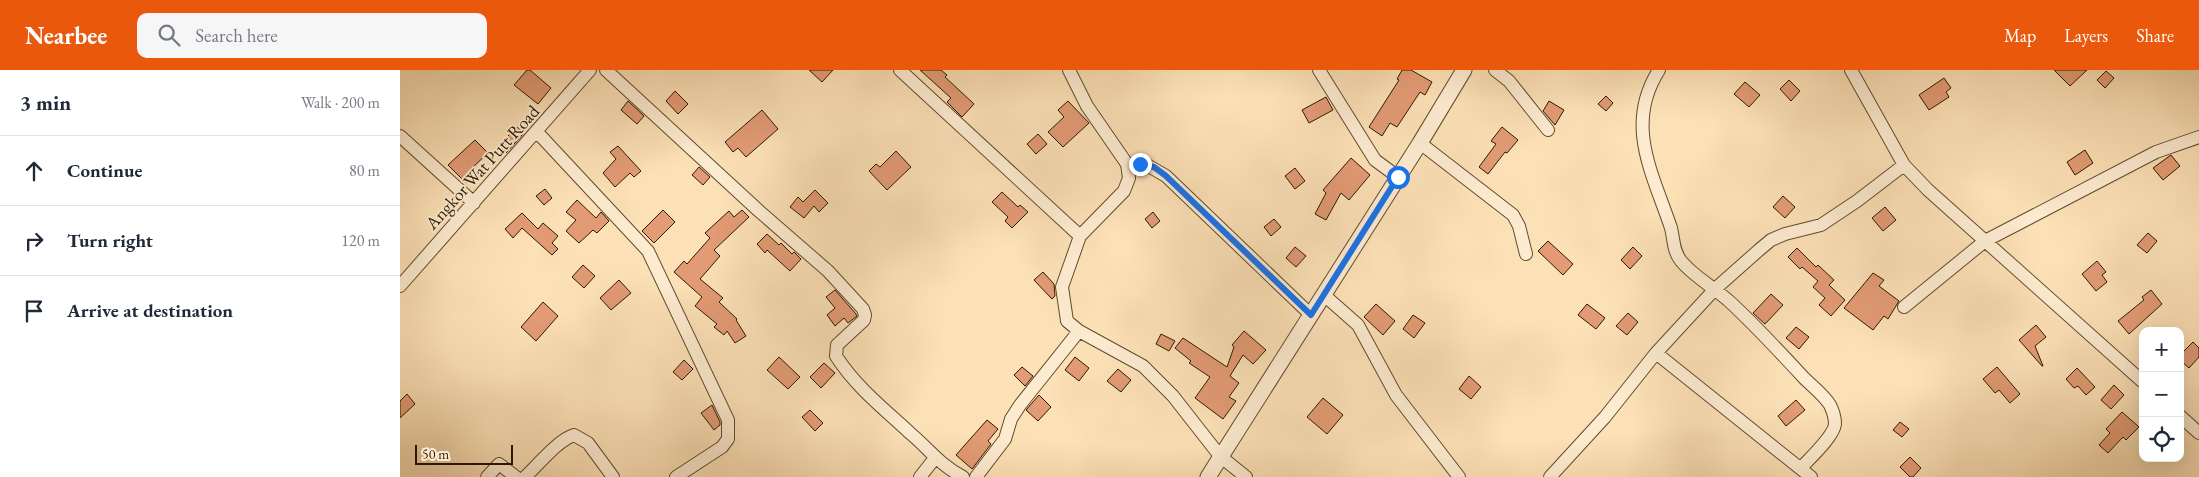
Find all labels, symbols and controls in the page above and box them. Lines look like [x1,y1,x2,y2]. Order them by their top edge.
search box [137,13,487,58]
text: Nearbee [25,20,107,51]
icon: search [155,21,183,49]
text: Search here [195,23,278,48]
text: Map [2004,24,2036,47]
text: Layers [2064,24,2108,47]
text: Share [2136,24,2174,47]
text: 3 min [20,89,71,116]
text: Walk · 200 m [301,92,380,113]
street label: Angkor Wat Putt Road [419,99,545,235]
route end [1129,153,1152,176]
icon: ahead [20,157,48,185]
text: Continue [67,158,142,183]
text: 80 m [349,160,380,181]
route start [1387,166,1410,189]
icon: right [20,227,48,255]
text: Turn right [67,228,153,253]
text: 120 m [341,230,380,251]
icon: arrive [20,297,48,325]
text: Arrive at destination [67,298,233,323]
map controls [2139,327,2184,462]
button: + [2139,327,2184,372]
button: − [2139,372,2184,417]
button: locate [2139,417,2184,462]
scale bar [415,442,512,465]
text: 50 m [422,445,449,463]

